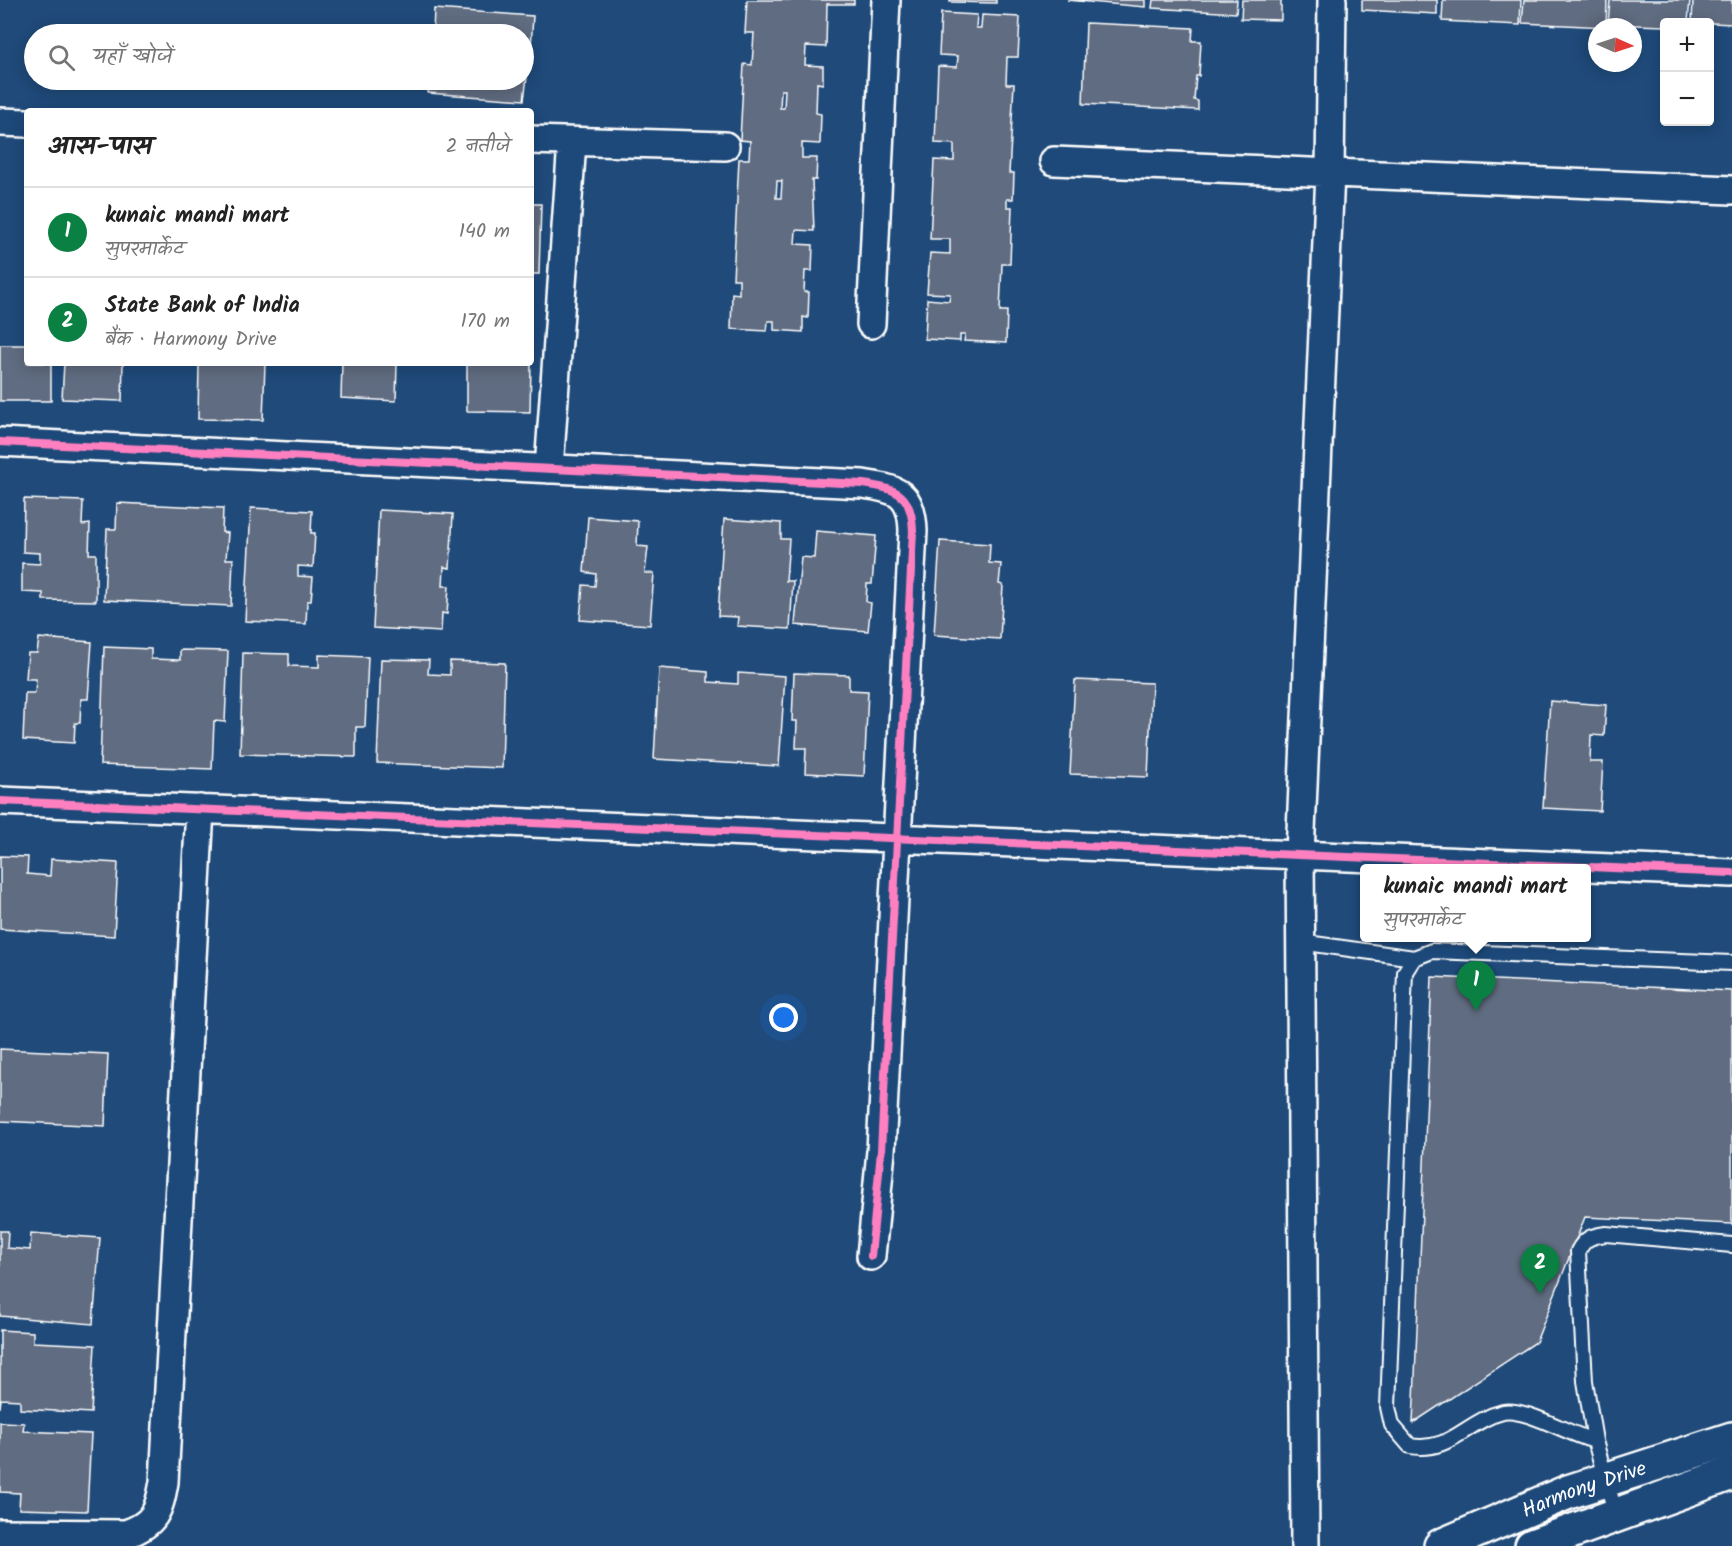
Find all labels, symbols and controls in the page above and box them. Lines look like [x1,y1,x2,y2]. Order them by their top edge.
north arrow [1588,18,1642,72]
map controls [1660,18,1714,126]
button: + [1660,18,1714,72]
search box [24,24,534,90]
text: यहाँ खोजें [93,40,172,75]
icon: search [45,41,78,74]
button: − [1660,72,1714,126]
text: आस-पास [48,126,152,168]
text: 2 नतीजे [446,131,510,163]
text: kunaic mandi mart [105,199,290,234]
text: 1 [64,216,71,248]
text: 140 m [459,216,510,248]
text: सुपरमार्केट [105,234,185,266]
text: State Bank of India [105,289,300,324]
text: 2 [62,306,73,338]
text: 170 m [461,306,510,338]
text: बैंक · Harmony Drive [105,324,277,356]
popup [1360,864,1591,942]
text: kunaic mandi mart [1383,870,1568,905]
text: सुपरमार्केट [1383,905,1463,937]
pin: 1 [1456,962,1496,1011]
your location [769,1003,798,1032]
pin: 2 [1520,1244,1560,1294]
street label: Harmony Drive [1517,1453,1651,1528]

